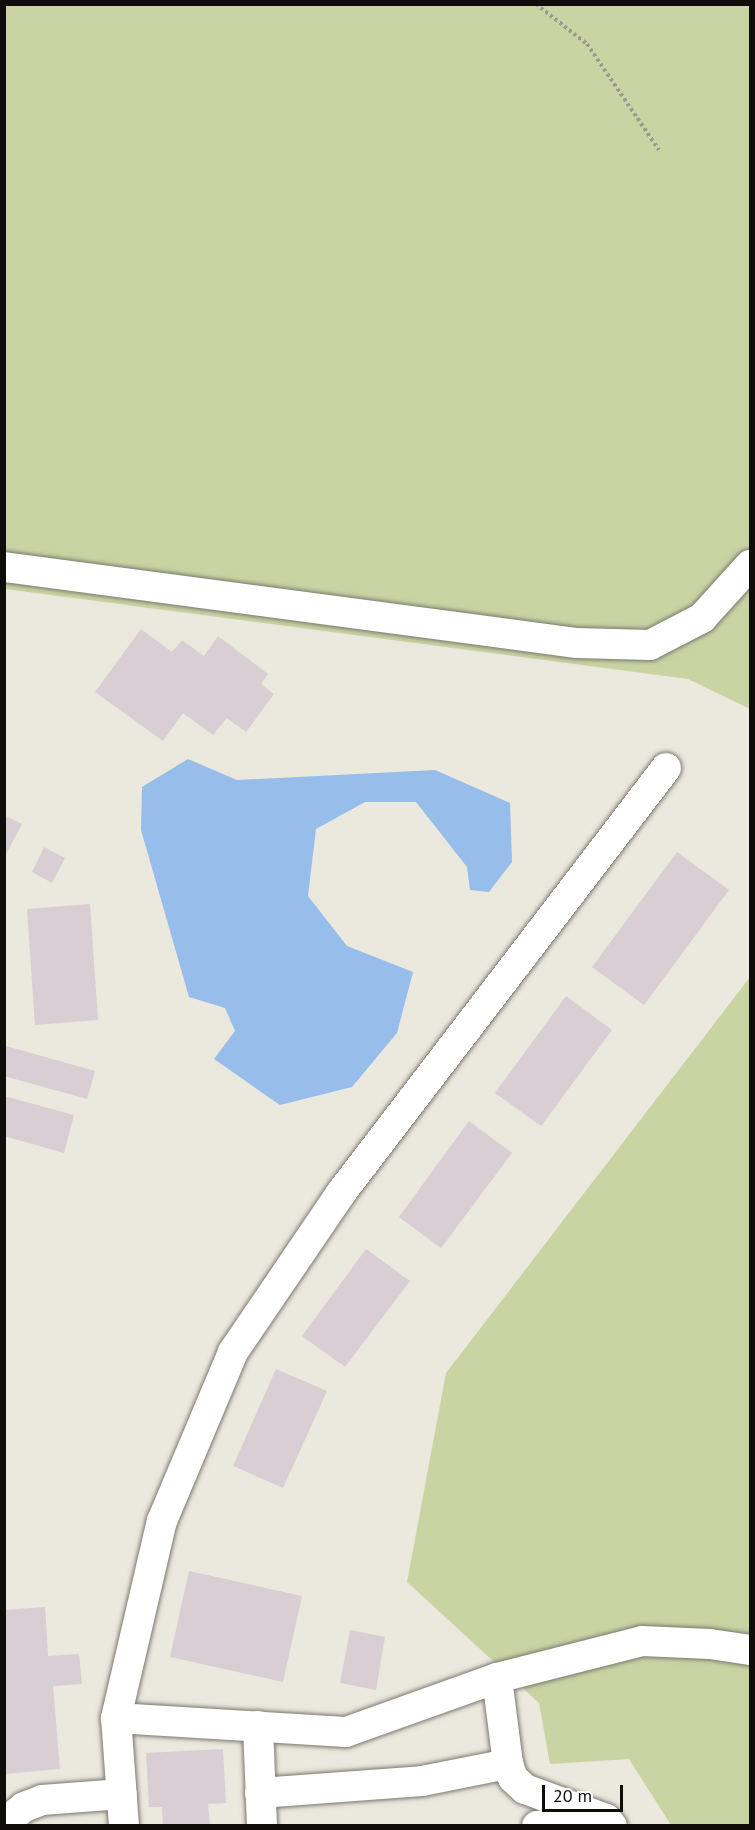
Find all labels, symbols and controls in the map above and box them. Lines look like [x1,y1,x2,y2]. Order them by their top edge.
scale bar [545,1773,626,1811]
text: 20 m [553,1784,592,1807]

